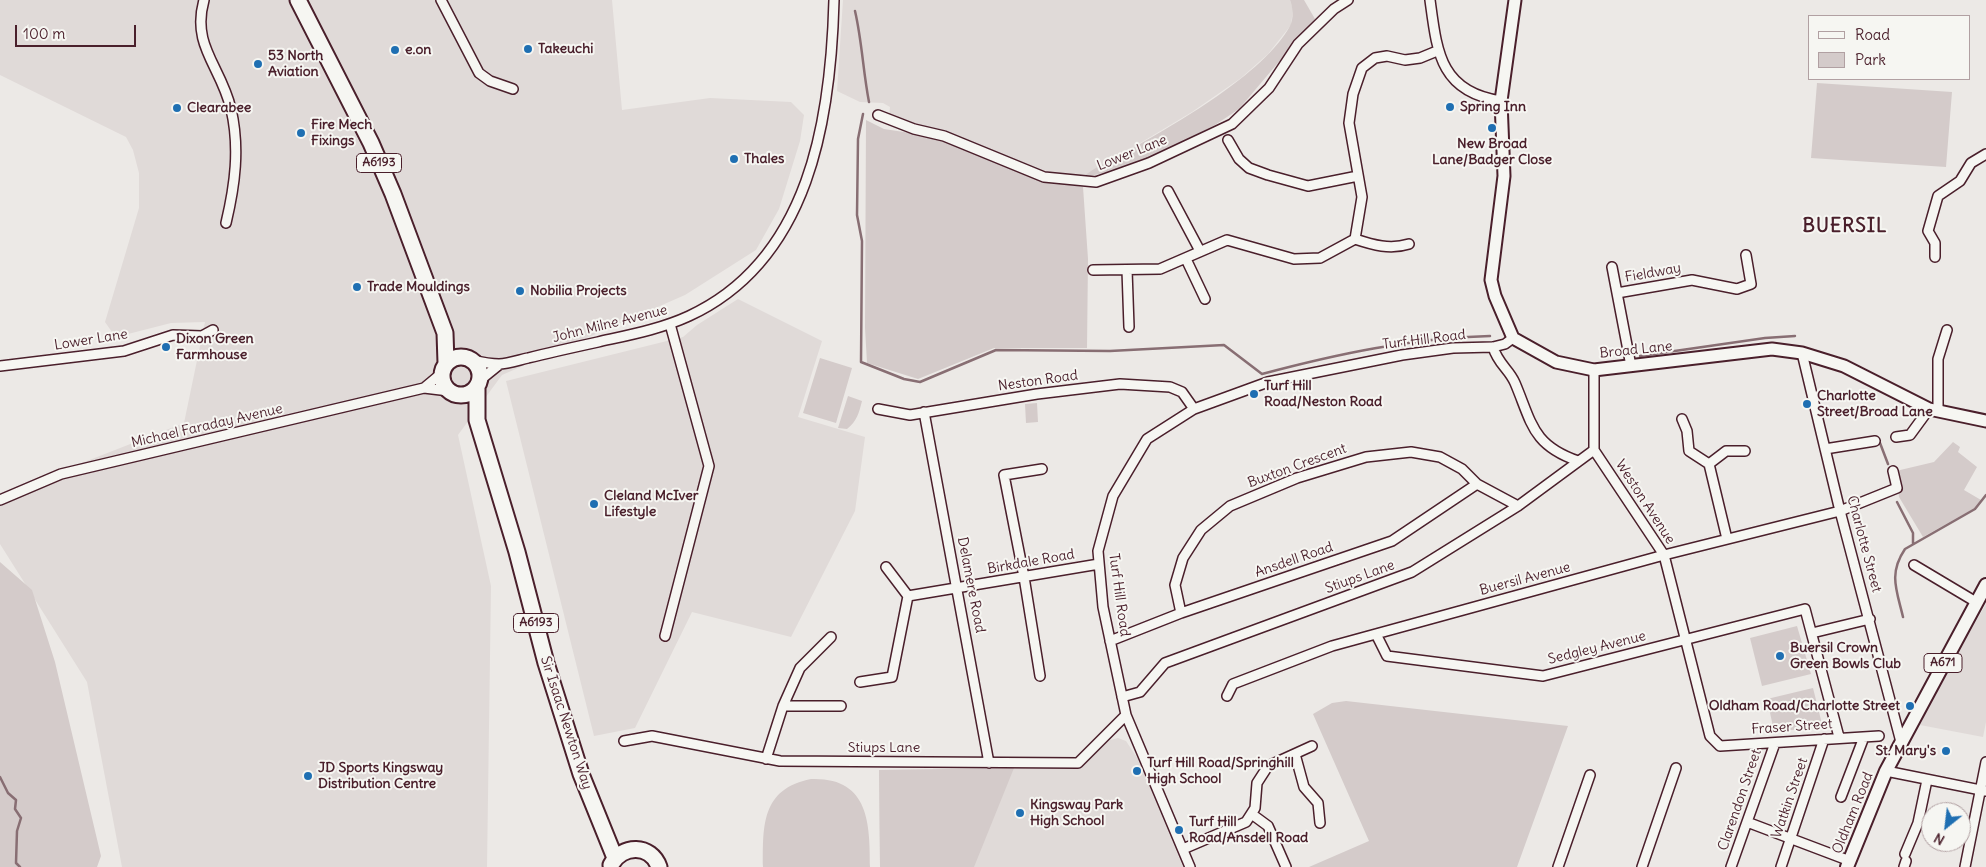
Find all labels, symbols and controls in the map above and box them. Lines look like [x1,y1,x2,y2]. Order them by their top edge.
scale bar [18,15,139,47]
legend [1808,15,1971,80]
text: 100 m [23,24,65,43]
text: Road [1855,25,1890,44]
place label: Takeuchi [538,41,593,57]
place label: e.on [405,42,431,58]
marker: Takeuchi [522,43,534,55]
marker: e.on [389,44,401,56]
place label: 53 North Aviation [268,48,323,80]
text: Park [1855,50,1886,69]
marker: 53 North Aviation [252,58,264,70]
place label: Spring Inn [1460,99,1526,115]
place label: Clearabee [187,100,251,116]
marker: Spring Inn [1444,101,1456,113]
marker: Clearabee [171,102,183,114]
place label: Fire Mech Fixings [311,117,372,150]
marker: New Broad Lane/Badger Close [1486,122,1498,134]
marker: Fire Mech Fixings [295,127,307,139]
street label: Lower Lane [1095,131,1169,175]
place label: New Broad Lane/Badger Close [1432,136,1552,168]
place label: Thales [744,151,784,167]
marker: Thales [728,153,740,165]
road number: A6193 [356,154,402,172]
district label: BUERSIL [1802,216,1888,238]
street label: Fieldway [1624,260,1682,286]
place label: Trade Mouldings [367,279,470,295]
marker: Trade Mouldings [351,281,363,293]
place label: Nobilia Projects [530,283,627,299]
marker: Nobilia Projects [514,285,526,297]
street label: John Milne Avenue [551,302,669,346]
street label: Lower Lane [53,326,129,354]
street label: Turf Hill Road [1381,327,1467,353]
place label: Dixon Green Farmhouse [176,331,254,364]
street label: Broad Lane [1599,338,1673,362]
marker: Dixon Green Farmhouse [160,341,172,353]
street label: Neston Road [997,367,1079,395]
place label: Turf Hill Road/Neston Road [1264,378,1382,411]
marker: Turf Hill Road/Neston Road [1248,388,1260,400]
place label: Charlotte Street/Broad Lane [1817,388,1933,421]
marker: Charlotte Street/Broad Lane [1801,398,1813,410]
street label: Michael Faraday Avenue [130,400,284,452]
street label: Buxton Crescent [1245,440,1349,492]
street label: Weston Avenue [1612,457,1678,547]
place label: Cleland McIver Lifestyle [604,488,699,520]
street label: Charlotte Street [1843,494,1885,594]
marker: Cleland McIver Lifestyle [588,498,600,510]
street label: Delamere Road [953,536,989,634]
street label: Ansdell Road [1253,539,1335,581]
street label: Birkdale Road [986,546,1076,578]
street label: Turf Hill Road [1105,552,1133,638]
street label: Stiups Lane [1323,557,1397,597]
street label: Buersil Avenue [1478,559,1572,599]
road number: A6193 [514,614,558,632]
street label: Sedgley Avenue [1546,628,1648,668]
place label: Buersil Crown Green Bowls Club [1790,640,1901,672]
marker: Buersil Crown Green Bowls Club [1774,650,1786,662]
street label: Sir Isaac Newton Way [537,654,595,792]
road number: A671 [1924,654,1962,672]
place label: Oldham Road/Charlotte Street [1709,698,1900,714]
marker: Oldham Road/Charlotte Street [1904,700,1916,712]
street label: Fraser Street [1751,716,1833,738]
street label: Stiups Lane [848,740,920,756]
place label: St. Mary's [1876,743,1936,759]
marker: St. Mary's [1940,745,1952,757]
street label: Clarendon Street [1715,747,1765,853]
place label: Turf Hill Road/Springhill High School [1147,755,1294,788]
street label: Watkin Street [1768,756,1812,840]
place label: JD Sports Kingsway Distribution Centre [318,760,443,792]
marker: Turf Hill Road/Springhill High School [1131,765,1143,777]
marker: JD Sports Kingsway Distribution Centre [302,770,314,782]
street label: Oldham Road [1829,770,1877,856]
place label: Kingsway Park High School [1030,797,1123,830]
north arrow [1921,802,1971,852]
marker: Kingsway Park High School [1014,807,1026,819]
place label: Turf Hill Road/Ansdell Road [1189,814,1308,846]
marker: Turf Hill Road/Ansdell Road [1173,824,1185,836]
text: N [1931,829,1948,849]

